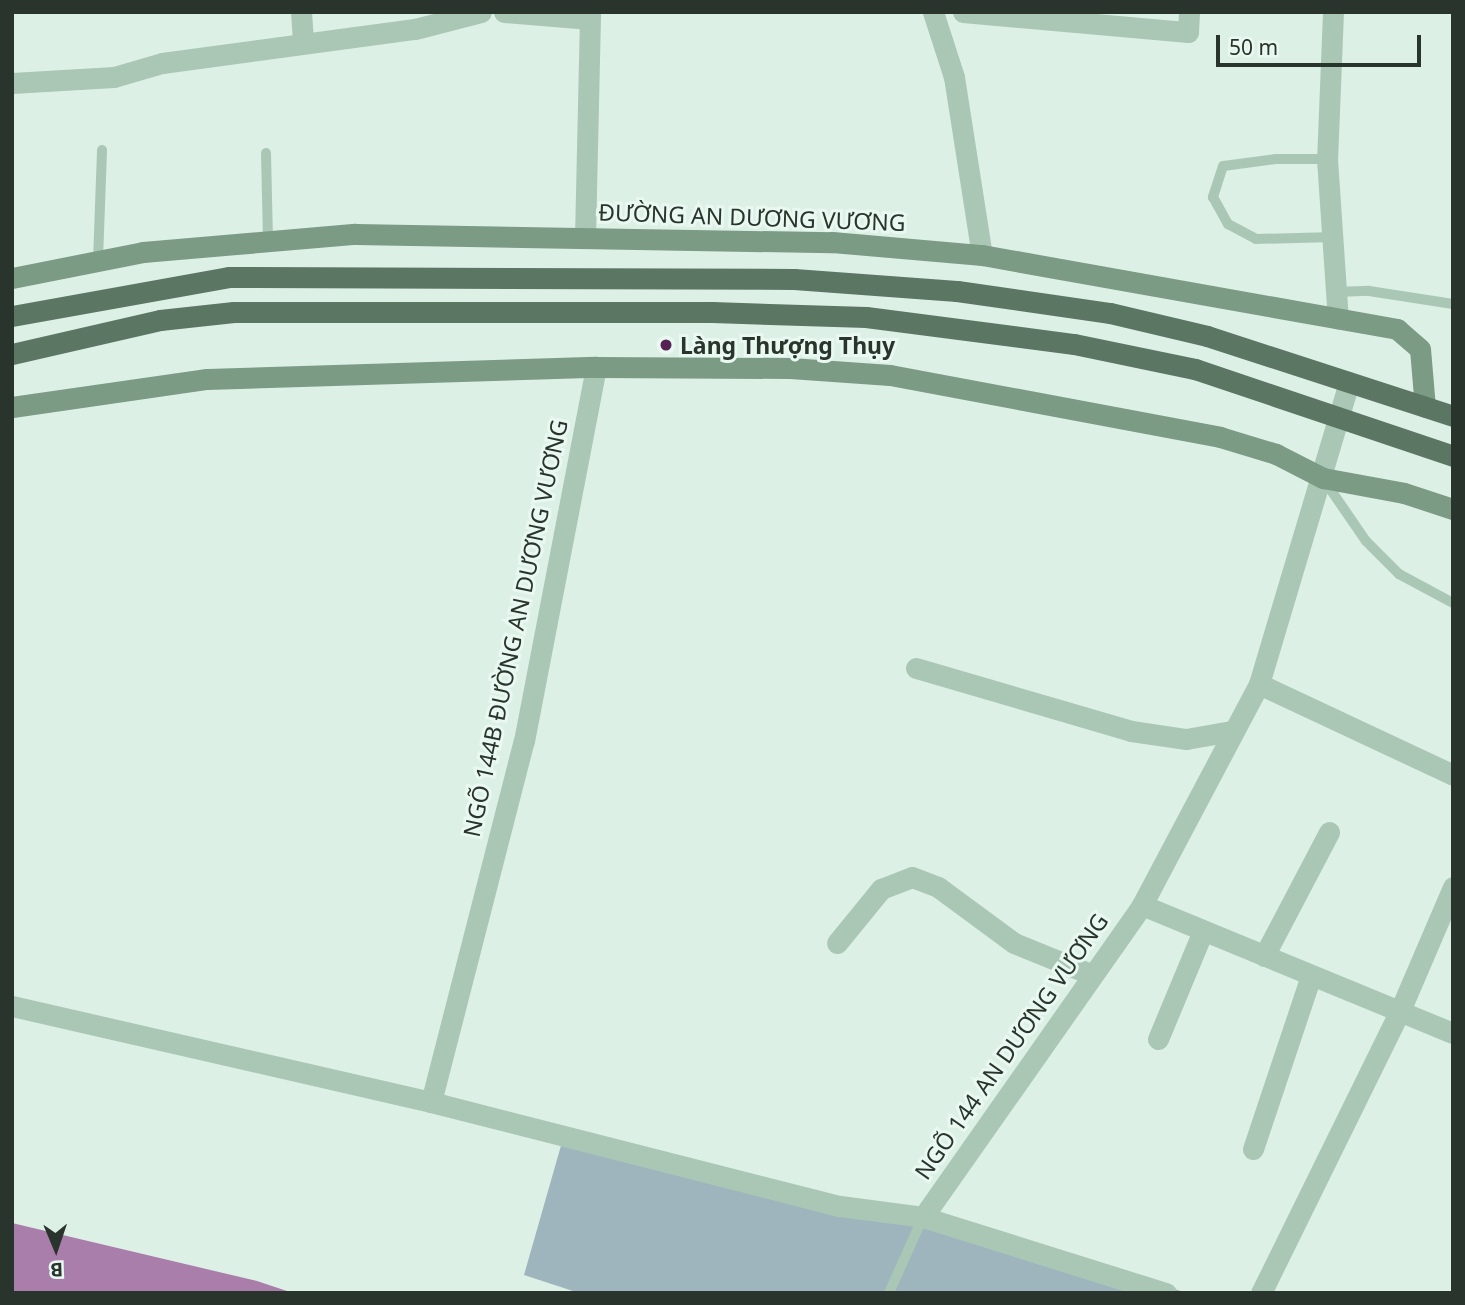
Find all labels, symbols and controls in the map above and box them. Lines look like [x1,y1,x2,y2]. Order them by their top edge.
scale bar [1220,21,1425,65]
text: 50 m [1229,33,1278,61]
street label: ĐƯỜNG AN DƯƠNG VƯƠNG [598,198,906,236]
place label: Làng Thượng Thụy [680,331,895,359]
marker: Làng Thượng Thụy [658,337,674,353]
street label: NGÕ 144B ĐƯỜNG AN DƯƠNG VƯƠNG [457,417,573,839]
street label: NGÕ 144 AN DƯƠNG VƯƠNG [908,908,1114,1184]
north arrow [21,1214,91,1284]
text: B [50,1257,64,1283]

